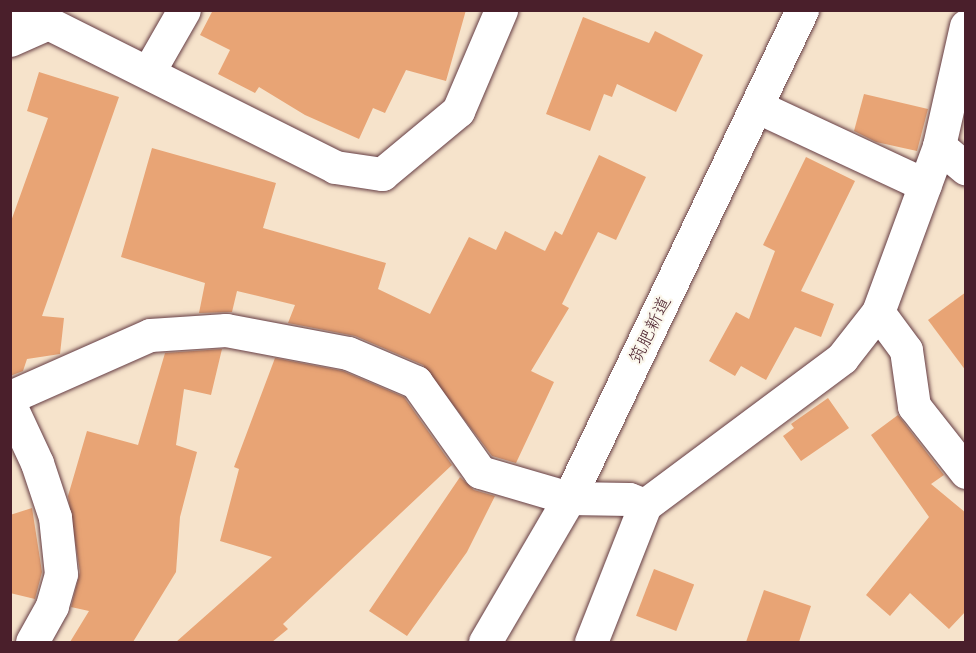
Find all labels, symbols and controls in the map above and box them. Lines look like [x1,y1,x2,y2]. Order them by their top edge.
street label: 筑肥新道 [625,293,675,367]

